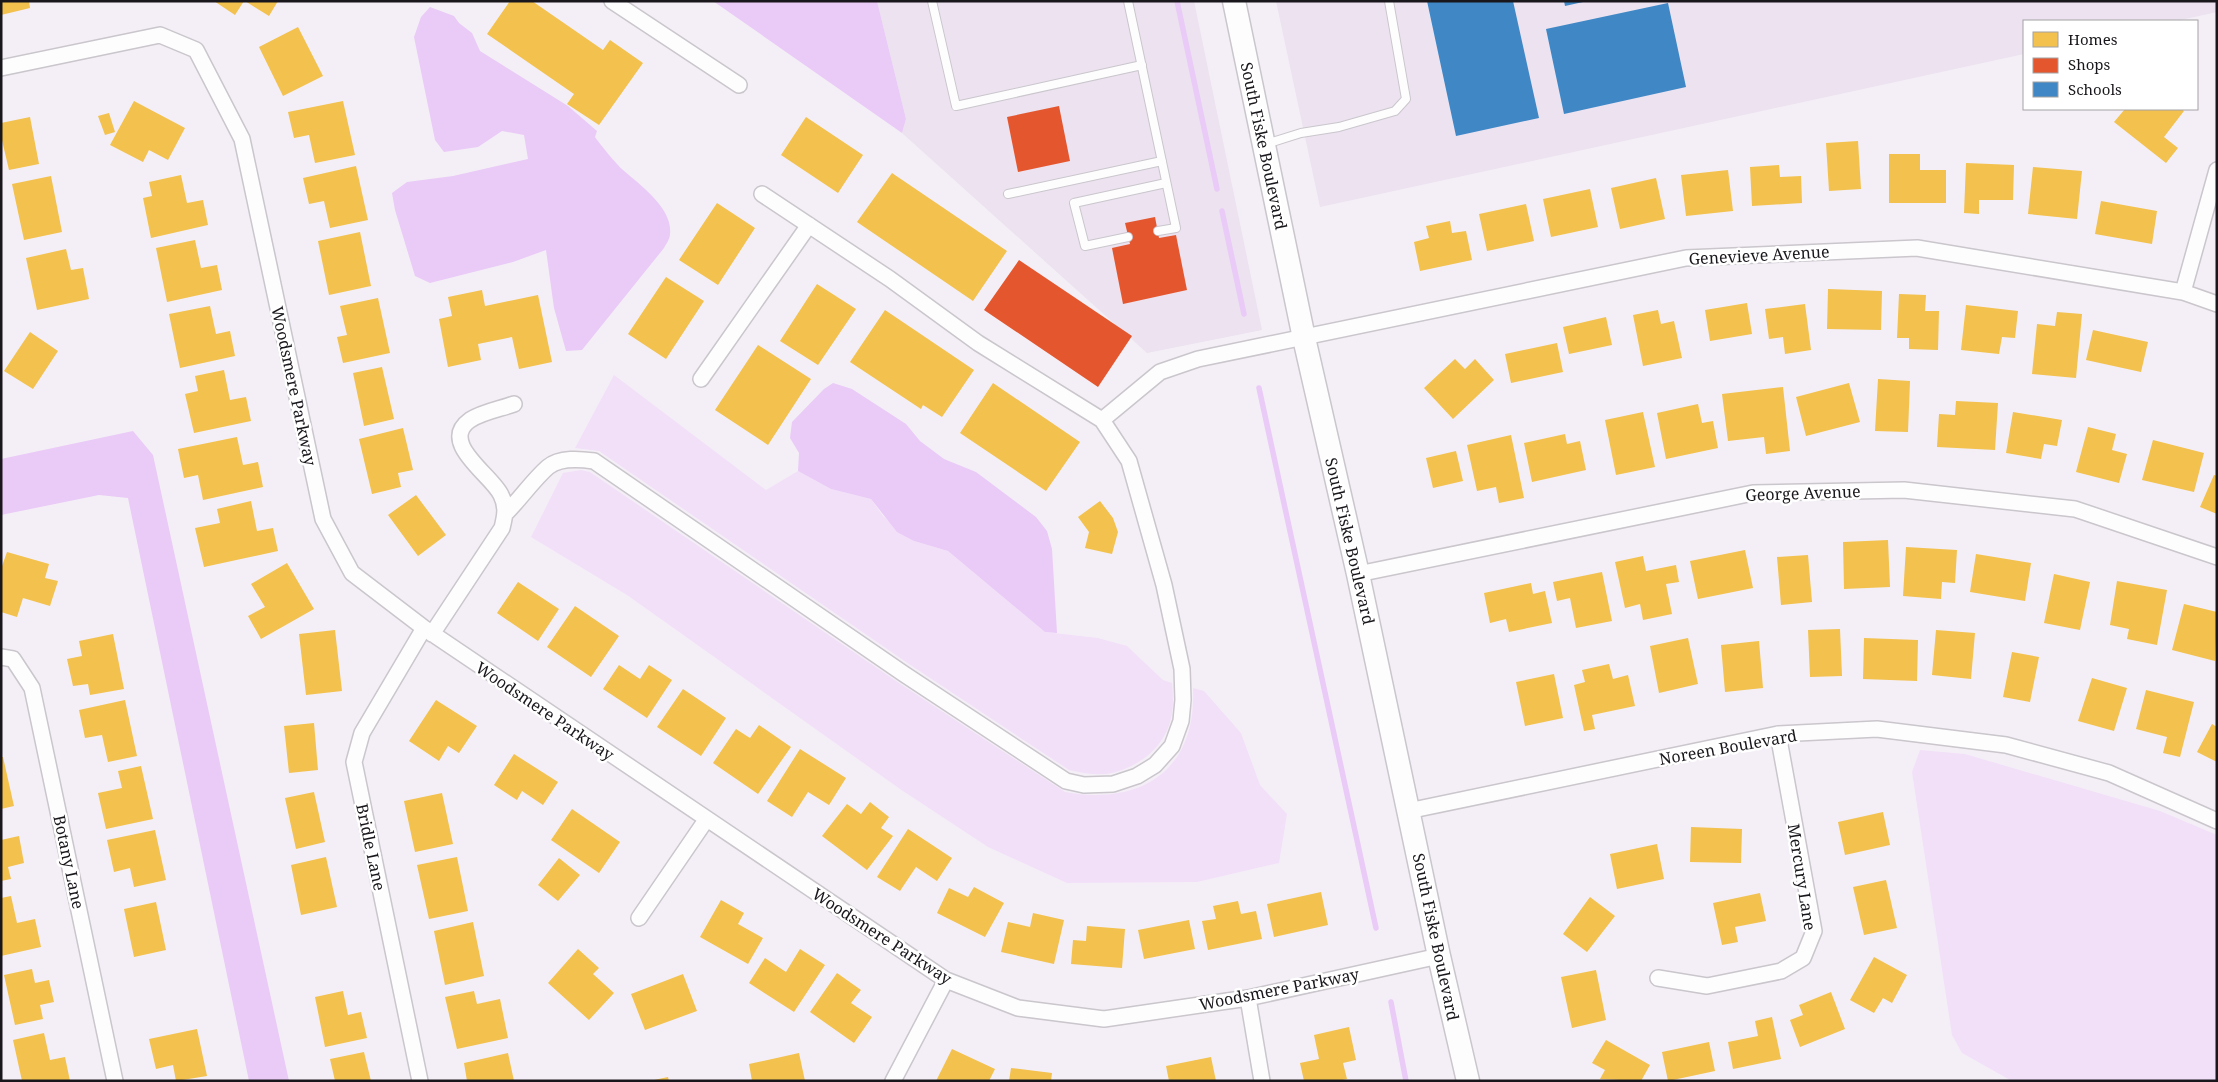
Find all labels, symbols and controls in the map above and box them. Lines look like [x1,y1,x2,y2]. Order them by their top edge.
legend [2023,20,2198,110]
text: Homes [2068,29,2118,49]
text: Shops [2068,54,2111,74]
street label: South Fiske Boulevard [1236,60,1293,232]
text: Schools [2068,79,2122,99]
street label: Genevieve Avenue [1688,240,1830,270]
street label: Woodsmere Parkway [266,304,322,469]
street label: South Fiske Boulevard [1320,455,1380,627]
street label: George Avenue [1745,480,1861,506]
street label: Woodsmere Parkway [472,656,619,766]
street label: Noreen Boulevard [1657,724,1799,770]
street label: Bridle Lane [351,801,391,893]
street label: Botany Lane [48,813,90,911]
street label: Mercury Lane [1783,822,1821,932]
street label: South Fiske Boulevard [1408,851,1465,1023]
street label: Woodsmere Parkway [808,883,957,990]
street label: Woodsmere Parkway [1197,963,1362,1015]

